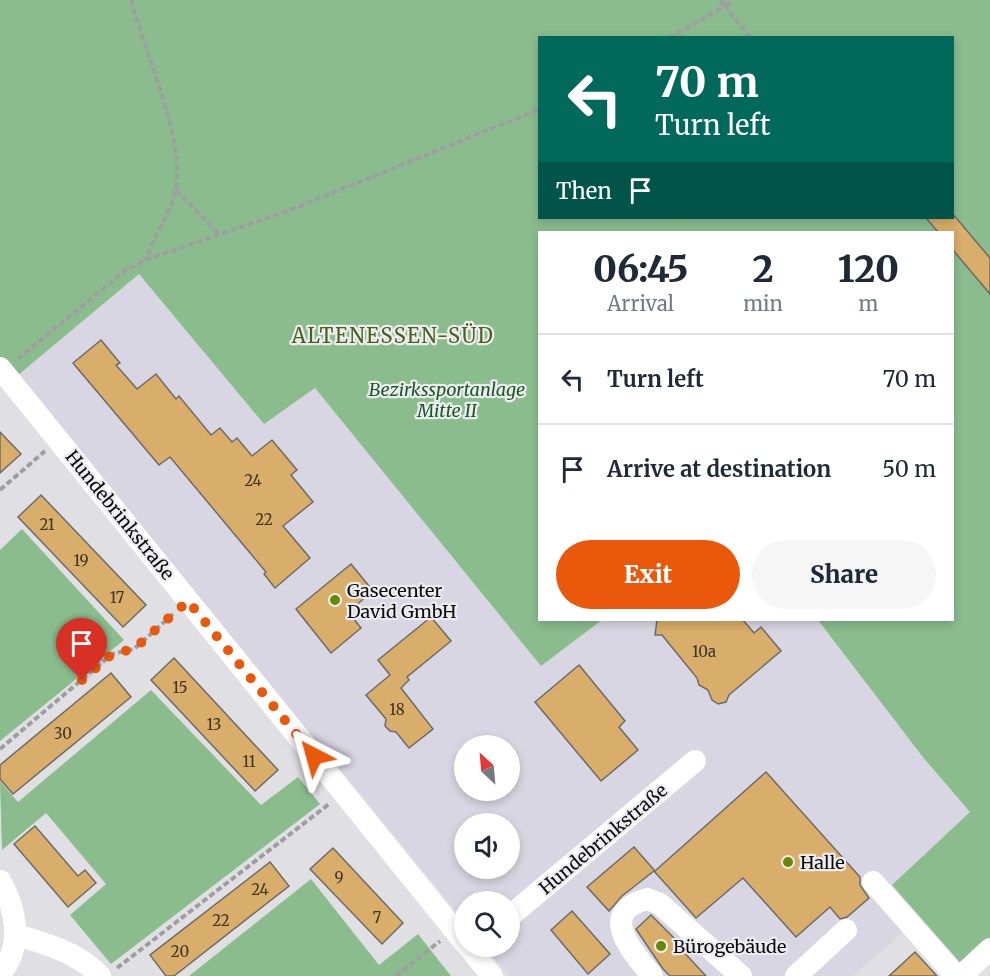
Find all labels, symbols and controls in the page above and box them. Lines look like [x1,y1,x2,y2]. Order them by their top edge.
text: 70 m [655,56,759,108]
icon: left [556,60,634,138]
text: Turn left [655,108,770,142]
icon: arrive [624,174,657,207]
text: Then [556,177,612,205]
text: 06:45 [593,247,688,292]
text: 2 [752,247,774,292]
text: 120 [838,247,899,292]
text: Arrival [607,291,674,316]
text: min [743,291,783,316]
text: m [858,291,878,316]
district label: ALTENESSEN-SÜD [291,323,494,348]
icon: left [556,363,589,396]
text: Turn left [607,365,704,393]
text: 70 m [883,365,936,393]
park label: Bezirkssportanlage Mitte II [369,378,525,422]
street label: Hundebrinkstraße [61,445,179,585]
icon: arrive [556,453,589,486]
text: Arrive at destination [607,455,831,483]
text: 50 m [882,455,936,483]
house number: 24 [244,471,262,490]
house number: 22 [255,510,273,529]
house number: 21 [39,515,55,534]
button: Exit [556,540,740,609]
button: Share [752,540,936,609]
house number: 19 [73,551,89,570]
place label: Gasecenter David GmbH [347,579,456,623]
house number: 17 [110,588,125,607]
marker: Gasecenter David GmbH [328,593,342,607]
pin [56,618,107,680]
icon: arrive [65,627,98,660]
house number: 10a [692,642,716,661]
house number: 15 [172,678,188,697]
house number: 18 [389,700,405,719]
house number: 13 [207,715,221,734]
house number: 30 [54,724,72,743]
position arrow [282,724,346,788]
north arrow [454,735,520,801]
map controls [454,735,520,957]
house number: 11 [242,752,256,771]
street label: Hundebrinkstraße [534,779,672,899]
button: sound [454,813,520,879]
place label: Halle [800,851,845,874]
marker: Halle [781,855,795,869]
house number: 9 [334,868,344,887]
house number: 24 [251,880,269,899]
button: search [454,891,520,957]
house number: 7 [373,908,382,927]
house number: 22 [212,911,230,930]
place label: Bürogebäude [673,935,786,958]
marker: Bürogebäude [654,939,668,953]
house number: 20 [171,942,189,961]

